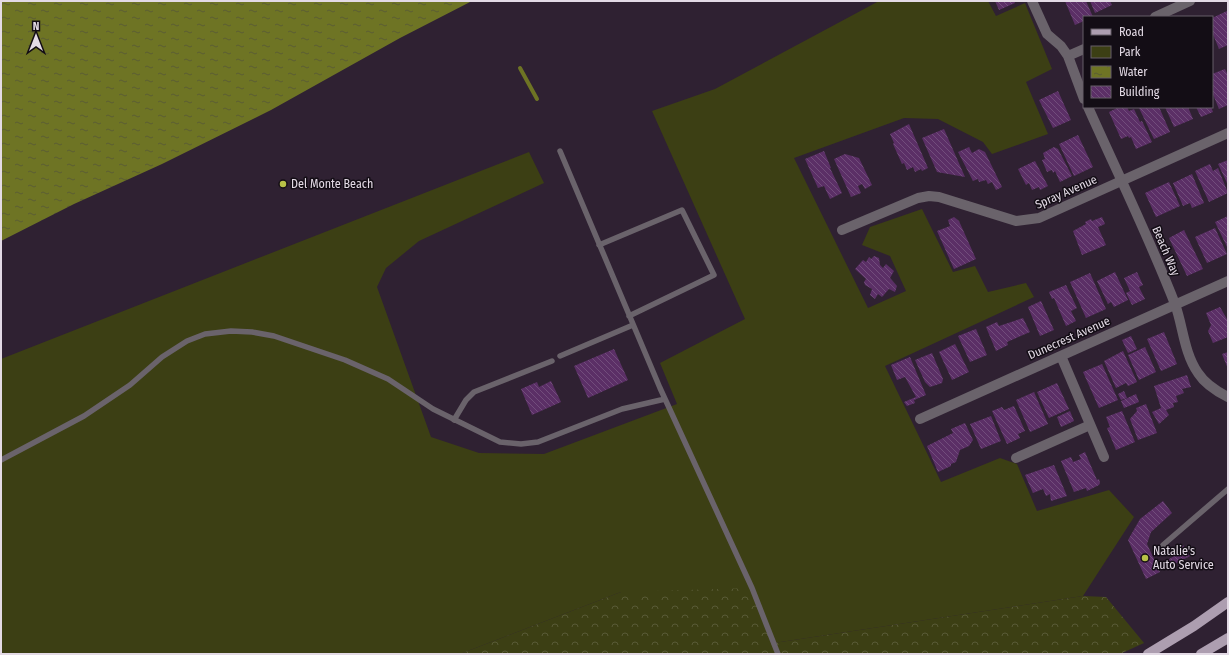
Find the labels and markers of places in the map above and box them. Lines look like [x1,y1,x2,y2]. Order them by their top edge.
place label: Del Monte Beach [291,177,373,191]
marker: Del Monte Beach [278,179,288,189]
place label: Natalie's Auto Service [1153,544,1214,572]
marker: Natalie's Auto Service [1140,553,1150,563]

